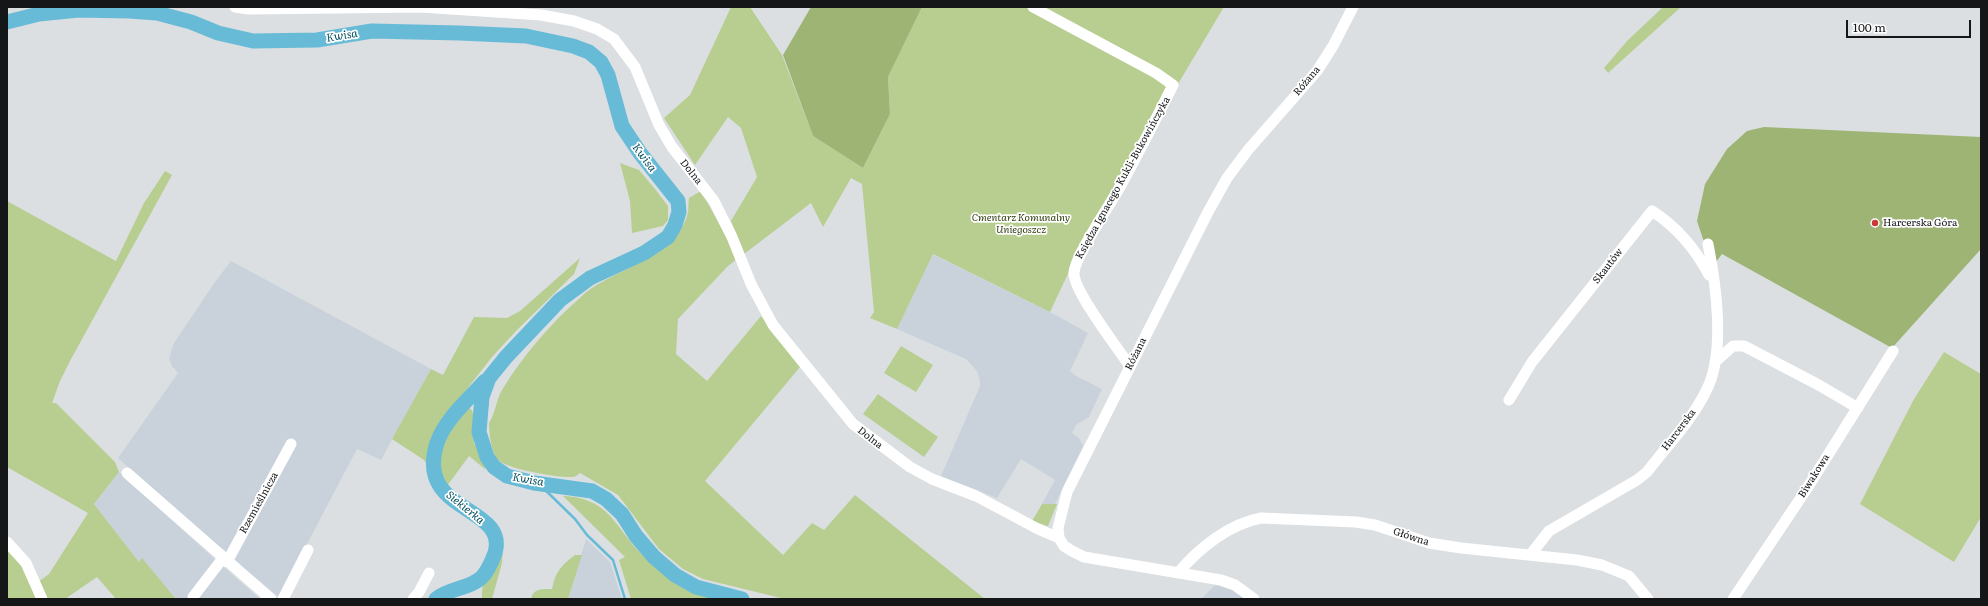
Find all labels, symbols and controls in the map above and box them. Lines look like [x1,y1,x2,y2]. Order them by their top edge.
scale bar [1848,12,1973,38]
text: 100 m [1853,18,1886,36]
water label: Kwisa [325,27,359,45]
street label: Różana [1291,64,1323,98]
street label: Księdza Ignacego Kukli-Bukowińczyka [1073,95,1173,261]
water label: Kwisa [629,141,659,175]
street label: Dolna [677,157,705,187]
park label: Cmentarz Komunalny Uniegoszcz [972,212,1070,236]
place label: Harcerska Góra [1883,217,1957,229]
marker: Harcerska Góra [1870,218,1880,228]
street label: Skautów [1590,246,1626,286]
street label: Różana [1123,336,1149,372]
street label: Harcerska [1659,407,1699,453]
street label: Dolna [855,424,885,452]
street label: Biwakowa [1796,452,1832,500]
street label: Rzemieślnicza [237,470,281,536]
water label: Kwisa [511,471,545,489]
water label: Siekierka [443,489,487,527]
street label: Główna [1391,526,1431,548]

